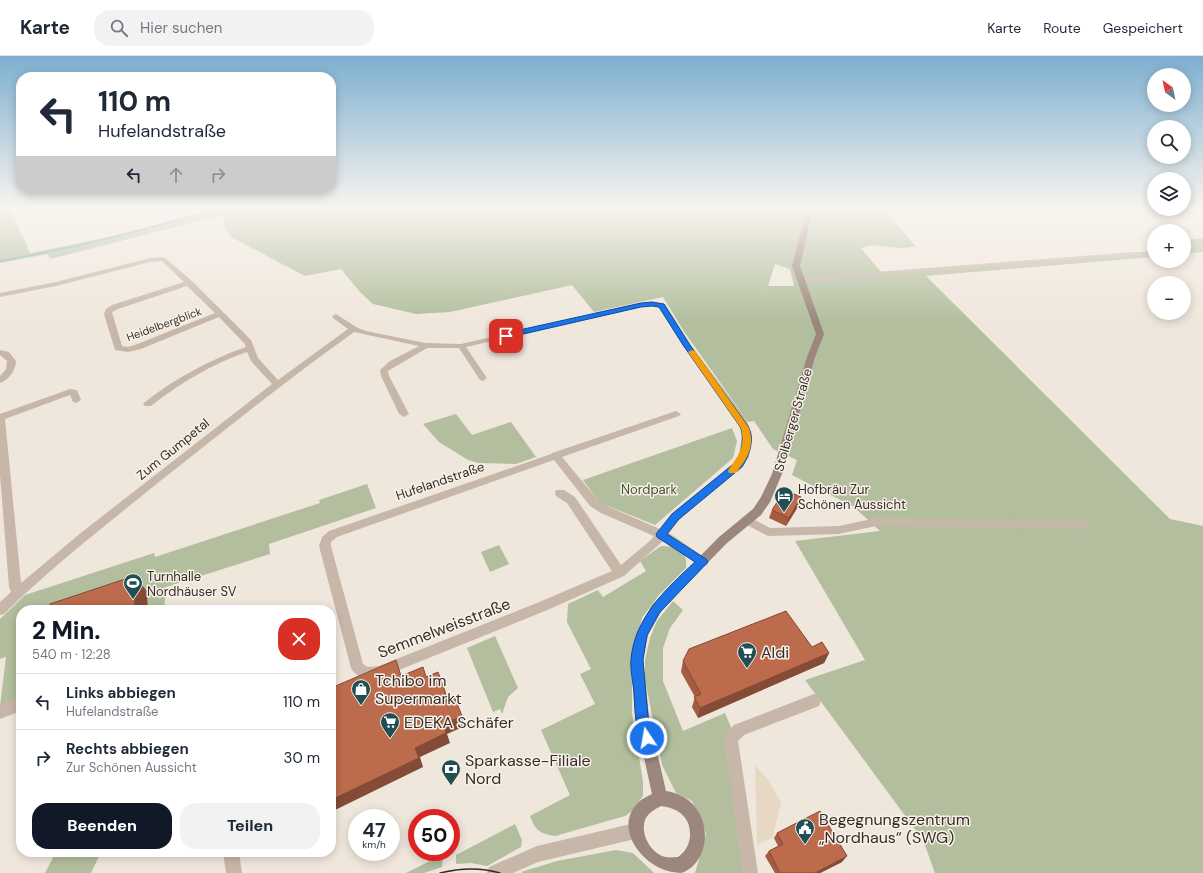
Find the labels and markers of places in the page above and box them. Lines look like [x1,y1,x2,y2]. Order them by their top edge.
pin [489,319,523,353]
place label: Hofbräu Zur Schönen Aussicht [798,481,906,513]
hotel icon: Hofbräu Zur Schönen Aussicht [773,485,795,513]
place label: Turnhalle Nordhäuser SV [147,568,237,600]
sports icon: Turnhalle Nordhäuser SV [122,572,144,600]
supermarket icon: Aldi [736,641,758,669]
place label: Aldi [761,642,789,663]
place label: Tchibo im Supermarkt [375,670,462,709]
shop icon: Tchibo im Supermarkt [350,678,372,706]
supermarket icon: EDEKA Schäfer [379,711,401,739]
place label: EDEKA Schäfer [404,712,514,733]
place label: Sparkasse-Filiale Nord [465,750,591,789]
bank icon: Sparkasse-Filiale Nord [440,758,462,786]
place label: Begegnungszentrum „Nordhaus“ (SWG) [819,809,970,848]
public building icon: Begegnungszentrum „Nordhaus“ (SWG) [794,817,816,845]

